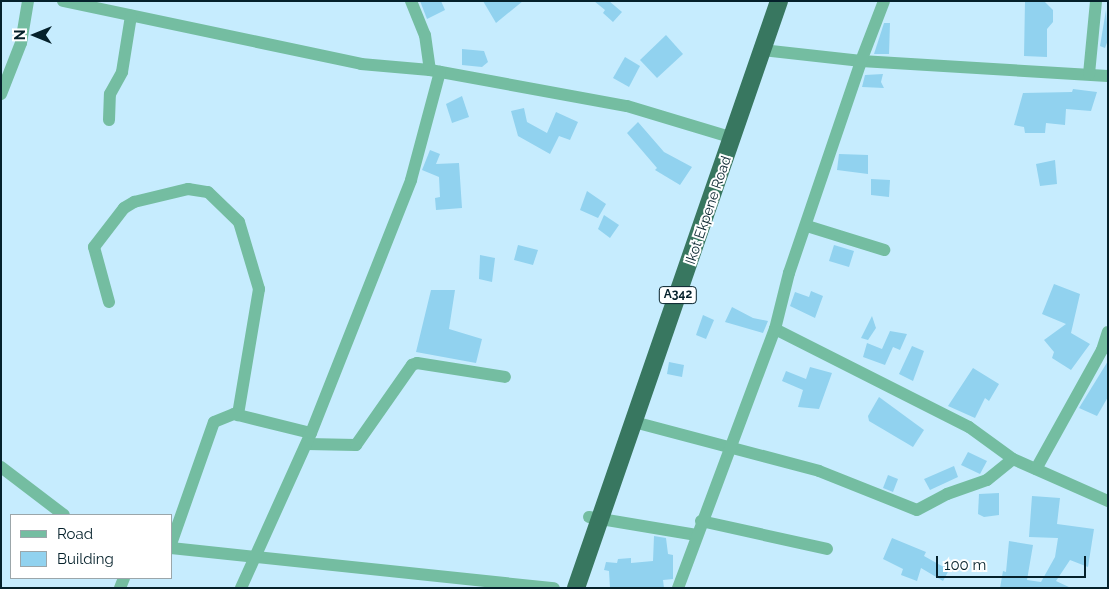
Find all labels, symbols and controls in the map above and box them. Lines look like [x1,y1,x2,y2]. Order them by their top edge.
north arrow [10,10,60,60]
text: N [12,30,28,40]
street label: Ikot Ekpene Road [682,154,734,266]
road number: A342 [658,286,698,304]
legend [10,514,172,579]
text: Road [57,525,93,543]
scale bar [939,546,1089,578]
text: Building [57,550,114,568]
text: 100 m [944,556,986,574]

